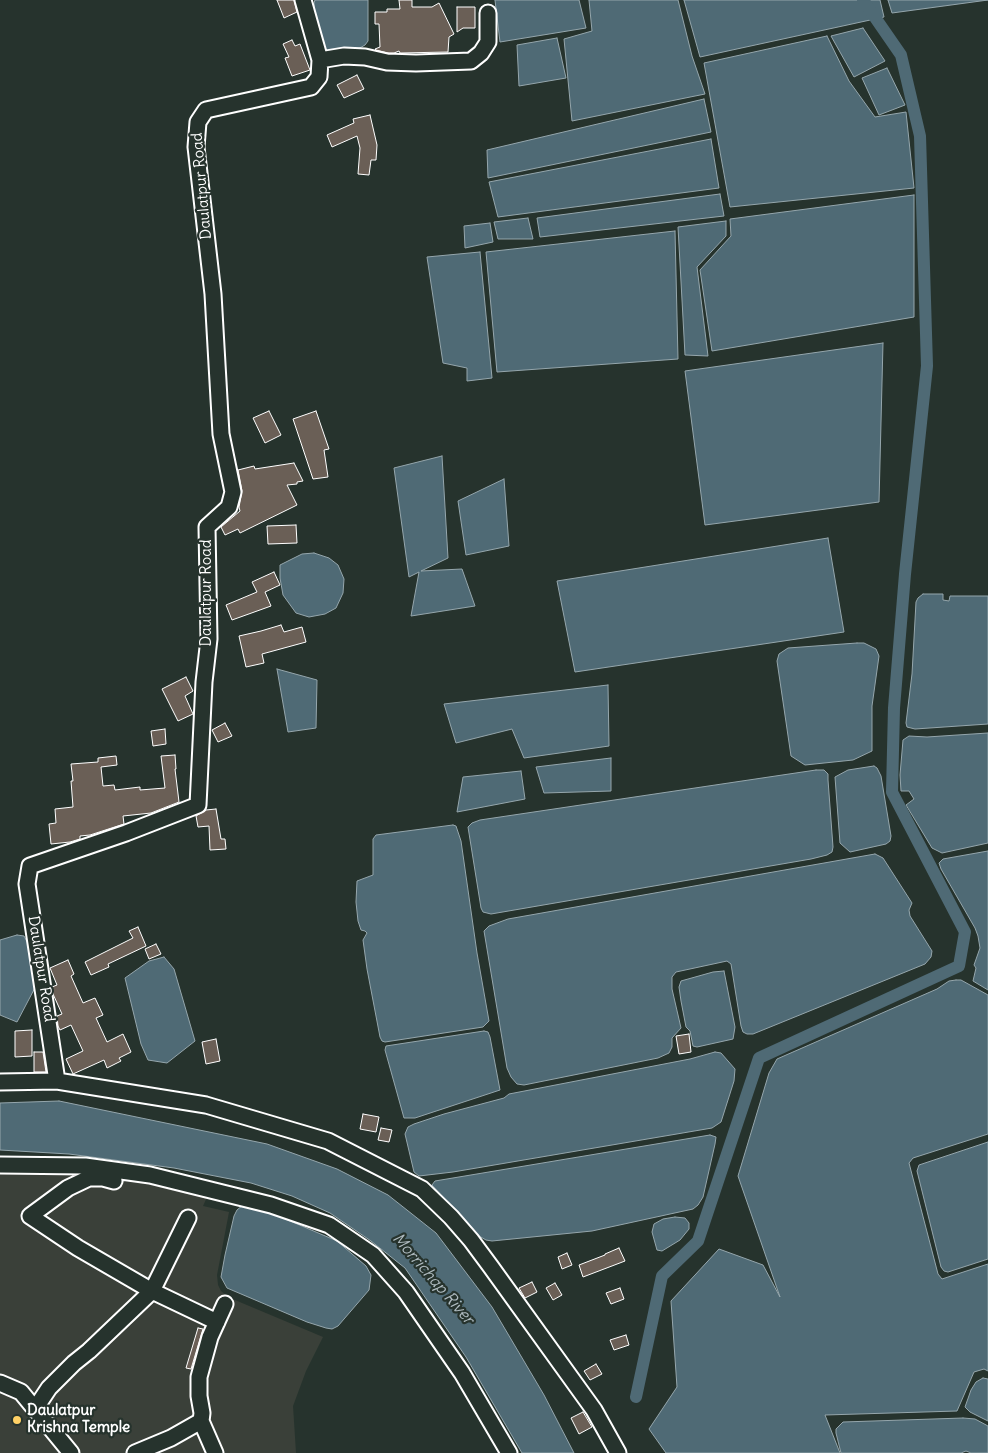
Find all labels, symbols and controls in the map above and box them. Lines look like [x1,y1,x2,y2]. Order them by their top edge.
street label: Daulatpur Road [188,132,216,240]
street label: Daulatpur Road [198,539,216,647]
street label: Daulatpur Road [24,915,58,1023]
water label: Morrichap River [388,1229,478,1329]
place label: Daulatpur Krishna Temple [27,1402,130,1437]
marker: Daulatpur Krishna Temple [11,1414,23,1426]

